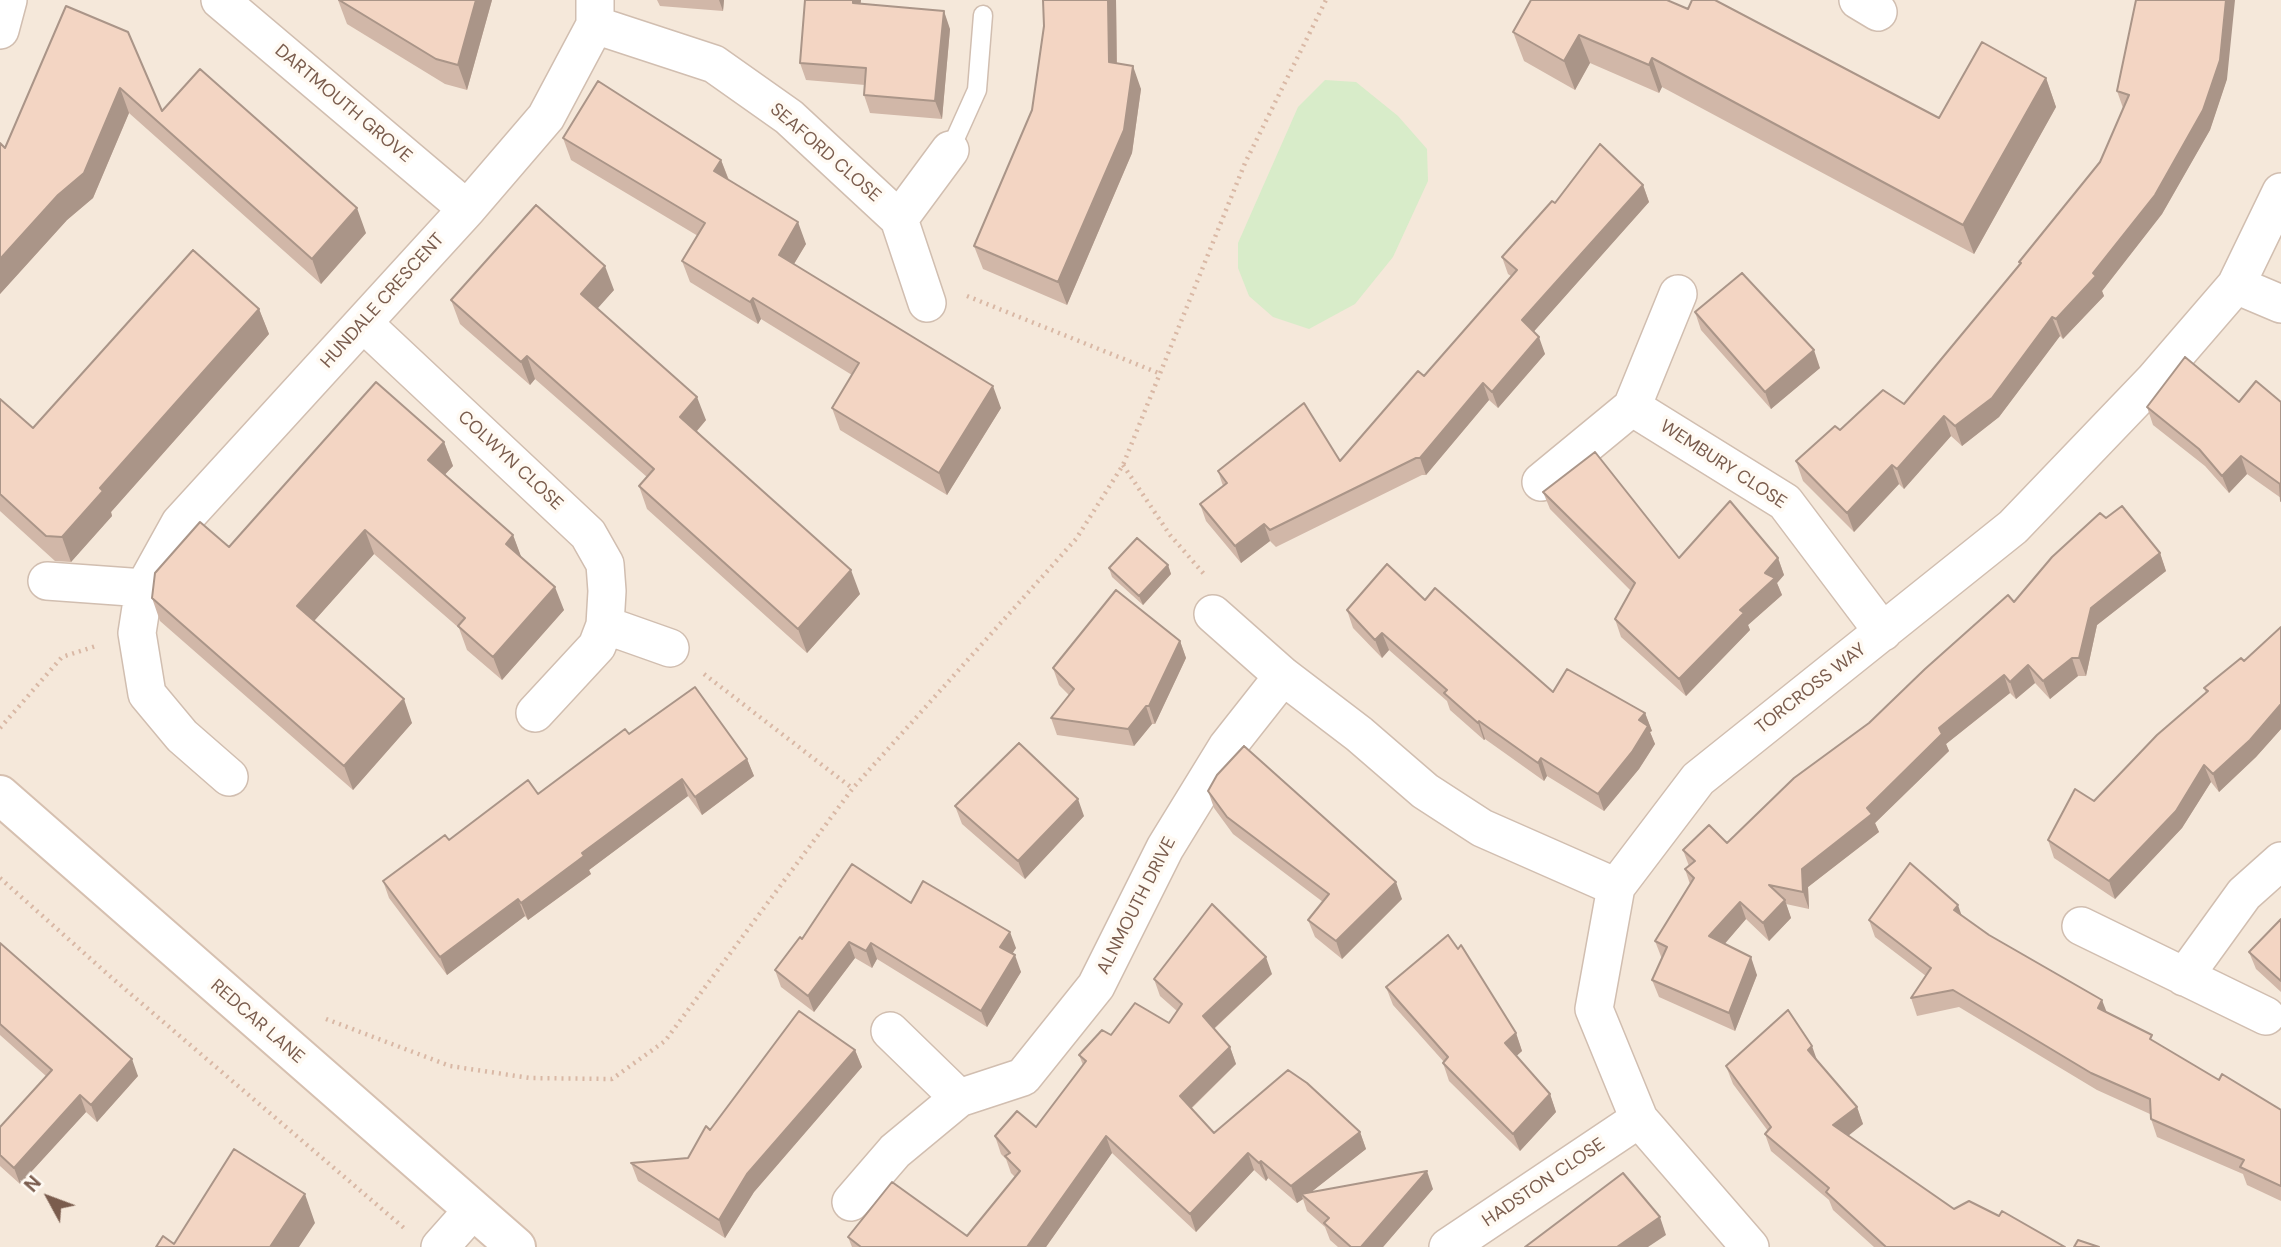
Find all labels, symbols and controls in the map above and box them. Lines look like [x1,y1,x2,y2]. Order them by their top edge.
street label: DARTMOUTH GROVE [270,40,416,168]
street label: SEAFORD CLOSE [765,99,885,207]
street label: HUNDALE CRESCENT [317,229,449,373]
street label: COLWYN CLOSE [453,407,567,515]
street label: WEMBURY CLOSE [1656,416,1790,514]
street label: TORCROSS WAY [1751,639,1871,739]
street label: ALNMOUTH DRIVE [1093,834,1181,978]
street label: REDCAR LANE [206,975,308,1069]
street label: HADSTON CLOSE [1479,1134,1609,1232]
north arrow [14,1163,84,1233]
text: N [19,1170,47,1197]

